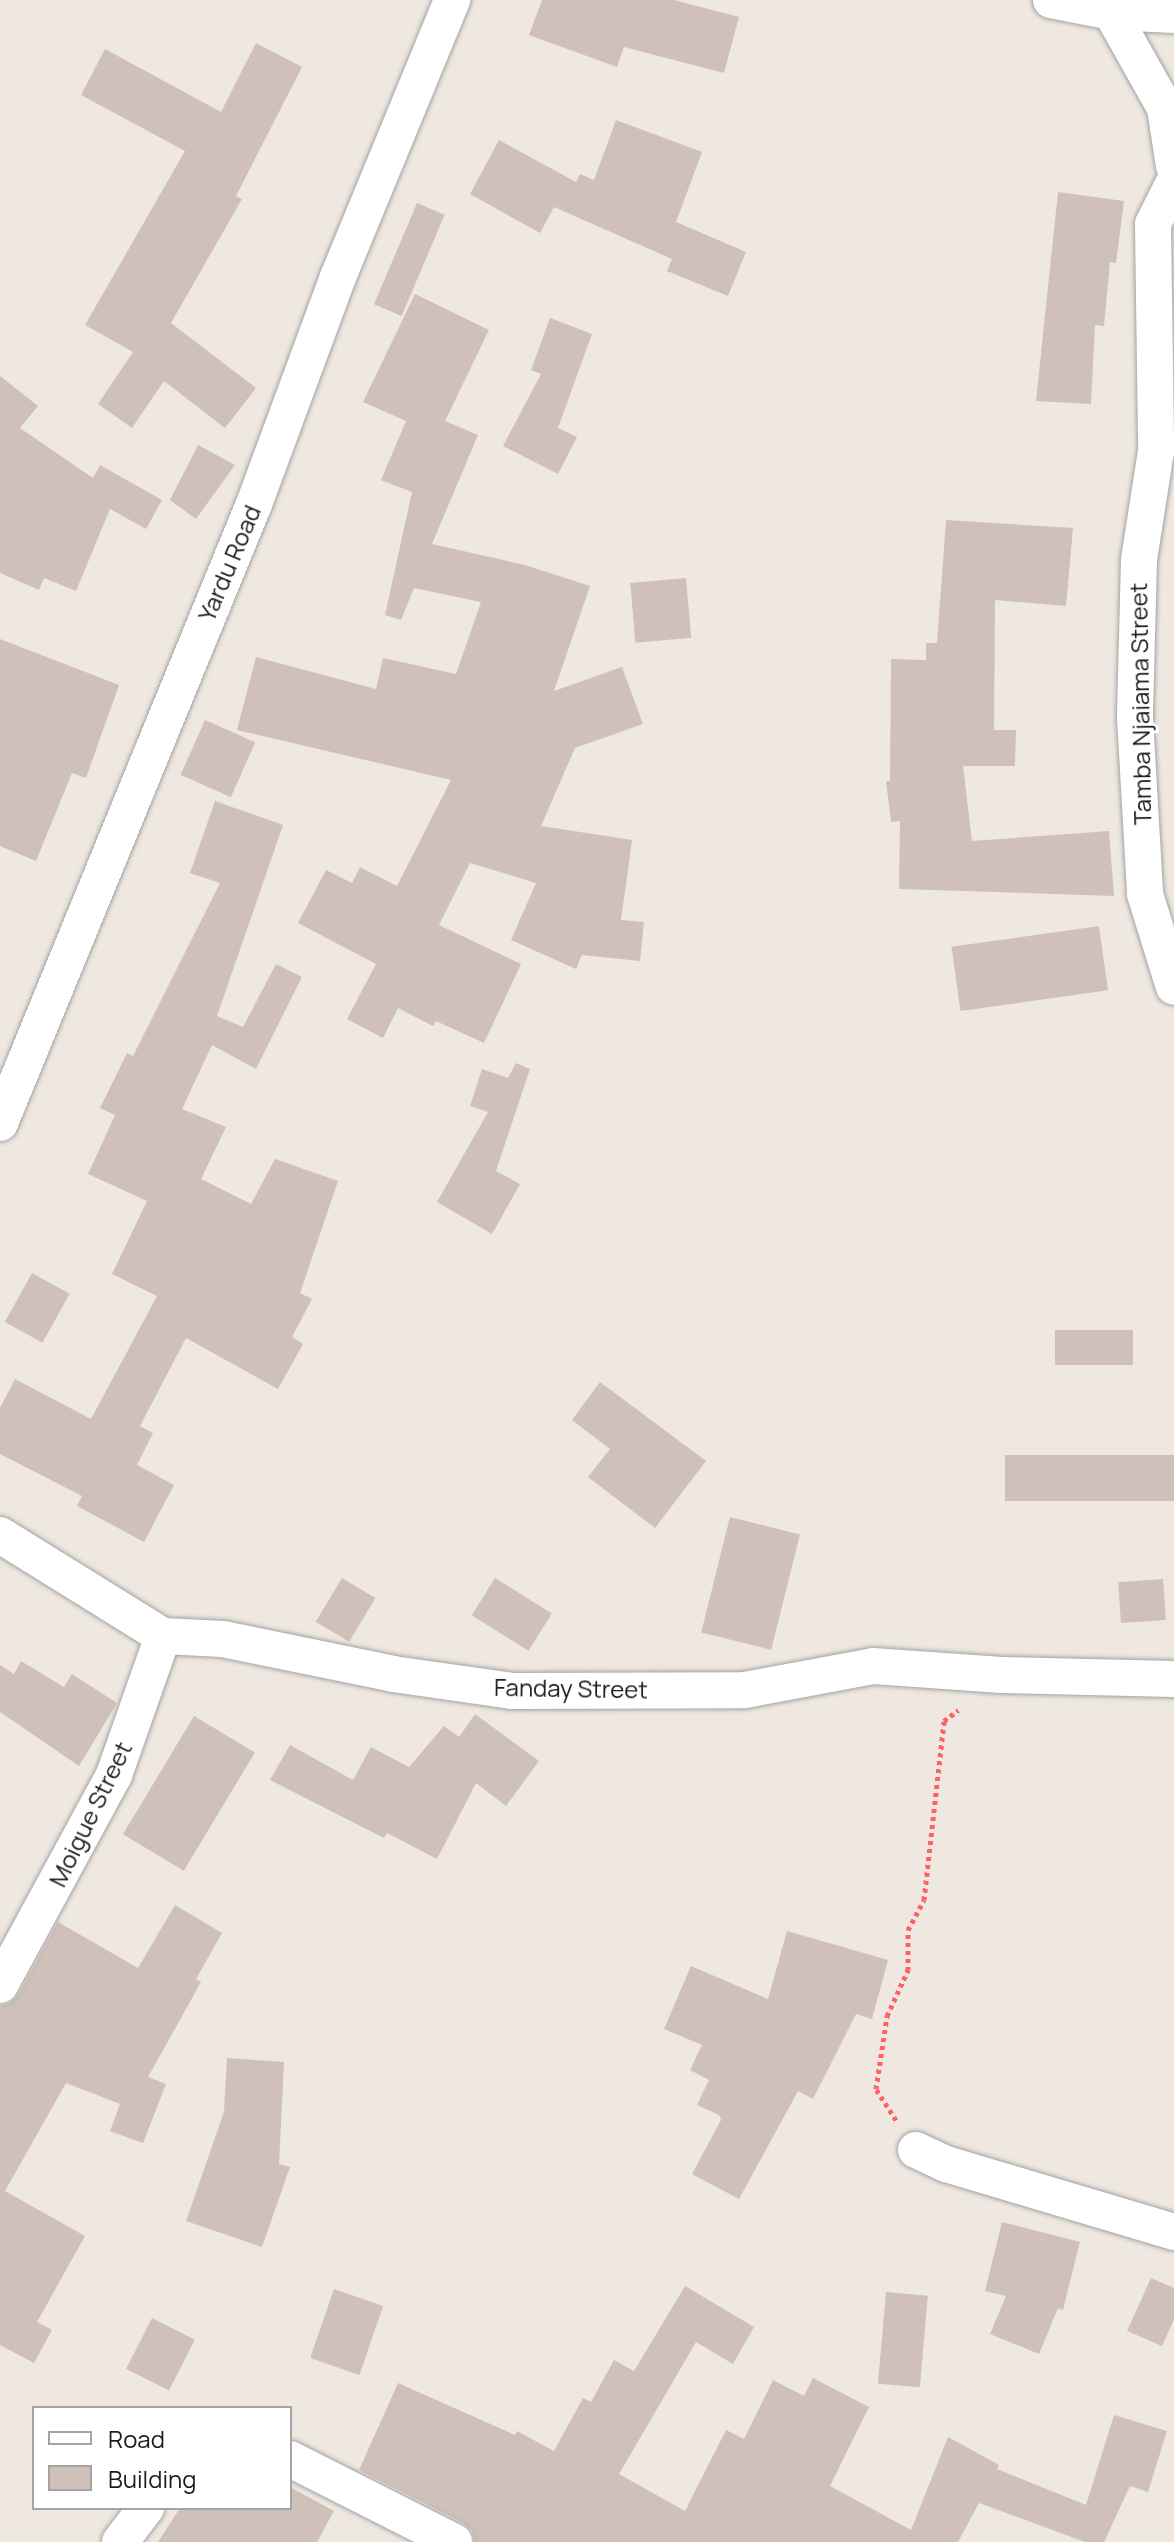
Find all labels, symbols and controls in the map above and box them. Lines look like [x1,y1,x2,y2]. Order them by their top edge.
street label: Yardu Road [192,501,266,625]
street label: Tamba Njaiama Street [1123,583,1157,825]
street label: Fanday Street [494,1672,648,1704]
street label: Moigue Street [42,1737,138,1891]
legend [32,2406,292,2510]
text: Road [108,2422,165,2455]
text: Building [108,2462,196,2495]

